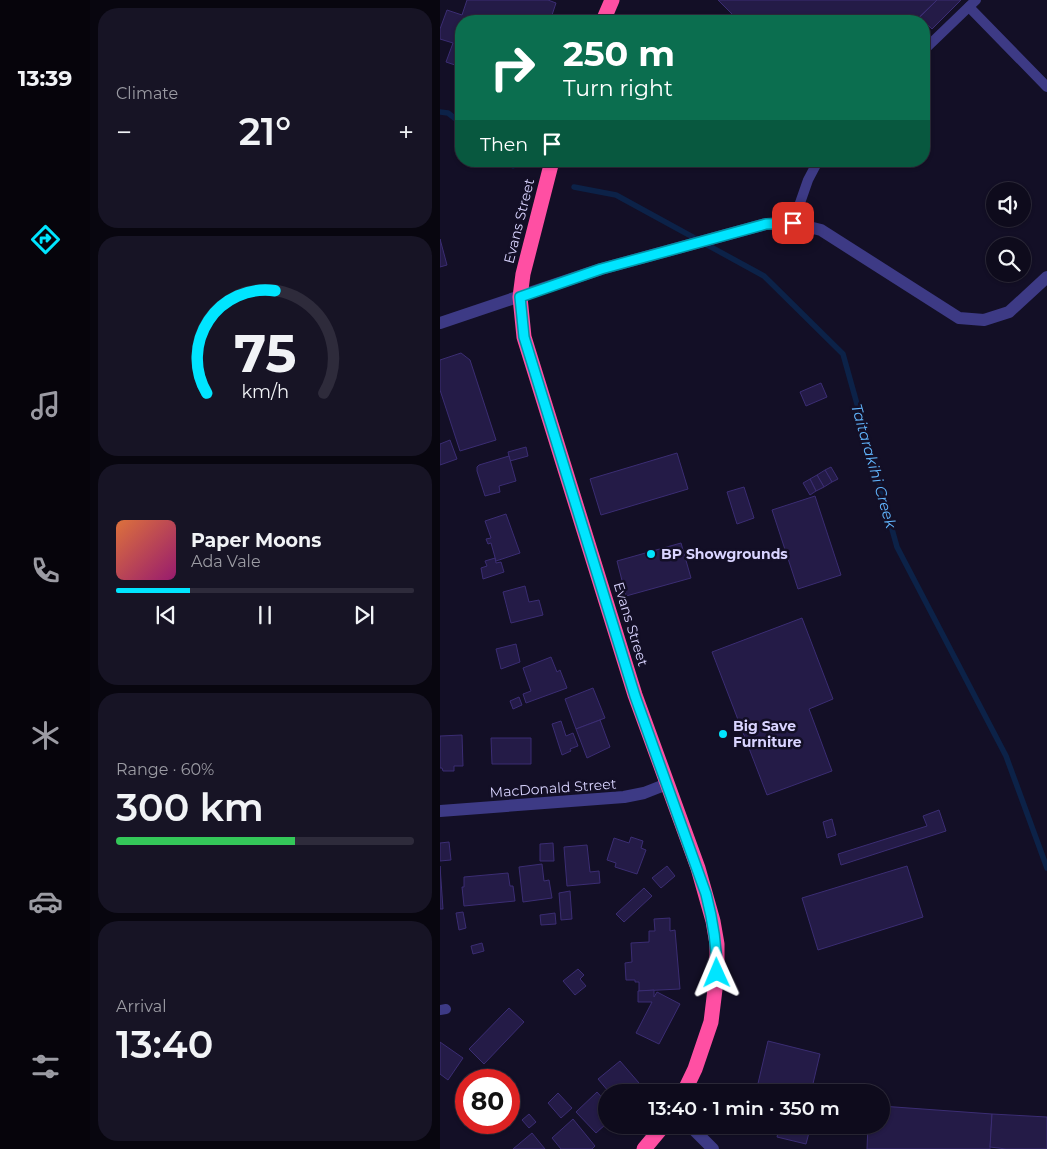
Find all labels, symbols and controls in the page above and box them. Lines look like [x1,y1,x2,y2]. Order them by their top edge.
text: 250 m [563,32,675,75]
icon: right [480,35,545,100]
text: 13:39 [18,65,72,92]
text: Turn right [563,75,673,102]
text: Climate [116,84,178,103]
text: 21° [239,108,291,155]
text: − [116,115,132,149]
text: + [398,115,414,149]
icon: arrive [538,130,566,158]
text: Then [480,133,528,156]
street label: Evans Street [500,176,538,265]
map controls [986,182,1031,282]
button: sound [986,182,1031,227]
pin [772,202,814,244]
icon: arrive [779,209,807,237]
icon: directions [28,222,63,257]
button: search [986,237,1031,282]
text: 75 [234,322,296,385]
text: km/h [241,381,289,402]
icon: music [28,388,63,423]
water label: Taitarakihi Creek [847,402,901,532]
text: Paper Moons [191,529,321,552]
place label: BP Showgrounds [661,545,788,563]
marker: BP Showgrounds [645,548,657,560]
text: Ada Vale [191,552,261,571]
icon: phone [28,553,63,588]
street label: Evans Street [610,580,652,669]
icon: previous [152,601,180,629]
icon: pause [251,601,279,629]
icon: next [350,601,378,629]
place label: Big Save Furniture [733,717,802,751]
icon: climate [28,718,63,753]
marker: Big Save Furniture [717,728,729,740]
text: Range · 60% [116,760,214,779]
street label: MacDonald Street [489,775,617,801]
text: 300 km [116,784,264,831]
icon: car [28,884,63,919]
position arrow [690,946,742,998]
text: Arrival [116,997,166,1016]
text: 13:40 [116,1021,213,1068]
icon: filters [28,1049,63,1084]
speed limit sign: 80 [455,1069,520,1134]
text: 13:40 · 1 min · 350 m [648,1097,840,1120]

